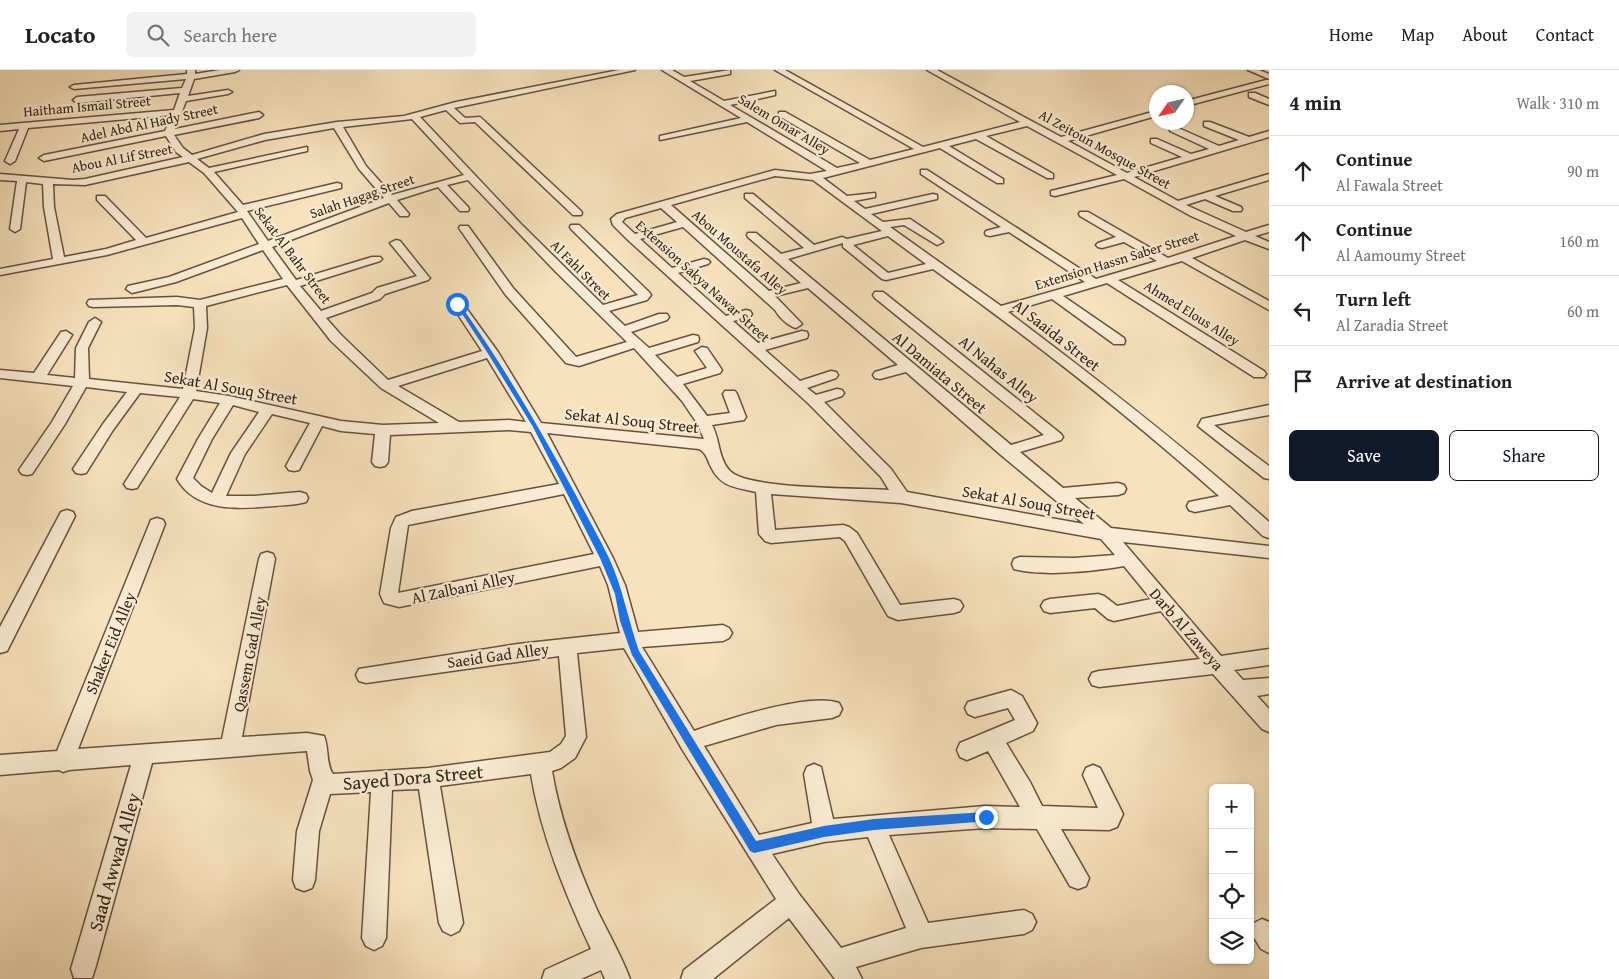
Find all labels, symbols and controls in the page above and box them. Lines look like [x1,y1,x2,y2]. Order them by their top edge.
search box [126,12,476,57]
text: Locato [25,17,96,52]
icon: search [144,21,172,49]
text: Search here [184,21,277,49]
text: Home [1329,21,1373,48]
text: Map [1401,21,1434,48]
text: About [1462,21,1508,48]
text: Contact [1536,21,1594,48]
north arrow [1149,85,1194,130]
text: 4 min [1289,87,1341,118]
street label: Salem Omar Alley [734,89,834,159]
street label: Haitham Ismail Street [22,90,152,122]
text: Walk · 310 m [1516,91,1599,115]
street label: Adel Abd Al Hady Street [78,99,220,147]
street label: Al Zeitoun Mosque Street [1035,104,1175,194]
street label: Abou Al Lif Street [70,138,174,178]
text: Continue [1336,145,1413,173]
icon: ahead [1289,157,1317,185]
text: 90 m [1567,159,1599,183]
street label: Salah Hagag Street [307,169,417,223]
text: Al Fawala Street [1336,173,1443,197]
street label: Sekat Al Bahr Street [250,202,336,308]
street label: Abou Moustafa Alley [688,205,792,299]
street label: Extension Sakya Nawar Street [632,215,775,347]
text: Continue [1336,215,1413,243]
street label: Extension Hassn Saber Street [1032,225,1202,295]
icon: ahead [1289,227,1317,255]
text: 160 m [1559,229,1599,253]
street label: Al Fahl Street [546,235,616,305]
text: Al Aamoumy Street [1336,243,1466,267]
street label: Ahmed Elous Alley [1140,276,1244,350]
text: Turn left [1336,285,1411,313]
route start [446,293,469,316]
street label: Al Saaida Street [1008,293,1106,377]
icon: left [1289,297,1317,325]
text: 60 m [1567,299,1599,323]
text: Al Zaradia Street [1336,313,1448,337]
street label: Al Damiata Street [887,325,993,419]
street label: Al Nahas Alley [954,329,1044,409]
street label: Sekat Al Souq Street [162,363,300,411]
icon: arrive [1289,367,1317,395]
text: Arrive at destination [1336,367,1512,395]
street label: Sekat Al Souq Street [564,401,701,439]
button: Save [1289,430,1439,481]
button: Share [1449,430,1599,481]
street label: Sekat Al Souq Street [960,478,1098,526]
street label: Al Zalbani Alley [409,564,517,610]
street label: Darb Al Zaweya [1144,582,1230,676]
street label: Shaker Eid Alley [79,588,141,698]
street label: Qassem Gad Alley [226,594,272,714]
street label: Saeid Gad Alley [446,636,551,674]
street label: Sayed Dora Street [342,757,485,797]
map controls [1209,784,1254,964]
button: + [1209,784,1254,829]
street label: Saad Awwad Alley [81,789,147,935]
route end [975,806,998,829]
button: − [1209,829,1254,874]
button: locate [1209,874,1254,919]
button: layers [1209,919,1254,964]

